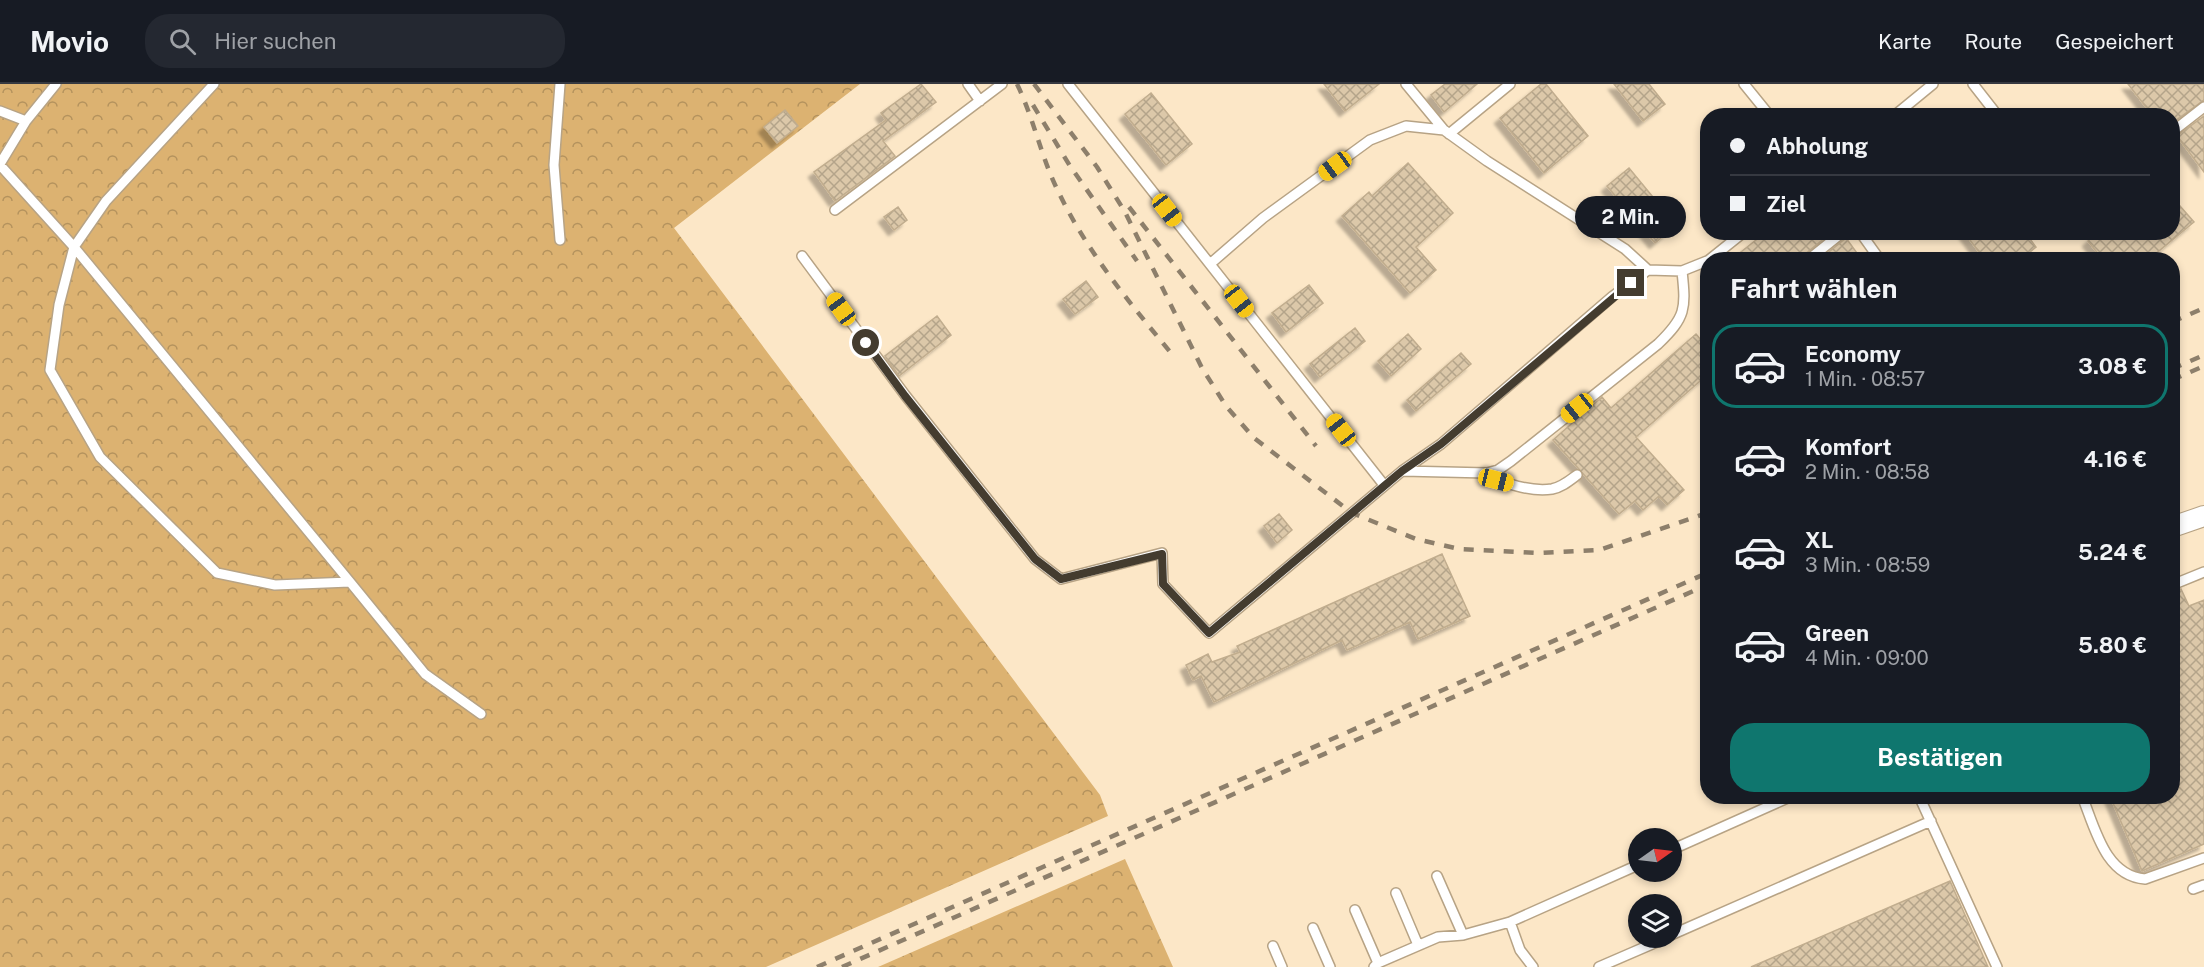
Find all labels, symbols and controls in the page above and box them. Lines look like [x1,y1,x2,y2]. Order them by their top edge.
search box [145,14,565,68]
text: Movio [30,25,109,58]
icon: search [166,25,199,58]
text: Hier suchen [214,28,336,54]
text: Karte [1878,29,1932,54]
text: Route [1965,29,2022,54]
text: Gespeichert [2055,29,2174,54]
text: Abholung [1766,133,1868,159]
car [1315,148,1355,184]
car [1149,190,1185,230]
text: Ziel [1766,191,1806,217]
callout: 2 Min. [1576,196,1686,238]
text: 2 Min. [1601,205,1660,229]
route end [1617,269,1644,296]
text: Fahrt wählen [1730,272,1898,304]
car [1221,281,1257,321]
car [823,289,859,329]
route start [852,329,879,356]
icon: car [1733,339,1787,393]
text: Economy [1805,341,1901,367]
text: 3.08 € [2078,353,2147,379]
text: 1 Min. · 08:57 [1805,367,1925,391]
car [1557,390,1597,426]
car [1323,410,1359,450]
icon: car [1733,432,1787,486]
text: Komfort [1805,434,1892,460]
text: 4.16 € [2083,446,2147,472]
text: 2 Min. · 08:58 [1805,460,1930,484]
car [1476,467,1516,493]
icon: car [1733,525,1787,579]
text: XL [1805,527,1833,553]
text: 5.24 € [2078,539,2147,565]
text: 3 Min. · 08:59 [1805,553,1930,577]
icon: car [1733,618,1787,672]
text: Green [1805,620,1869,646]
text: 5.80 € [2078,632,2147,658]
text: 4 Min. · 09:00 [1805,646,1929,670]
button: Bestätigen [1730,723,2150,792]
north arrow [1628,828,1682,882]
map controls [1628,828,1682,948]
button: layers [1628,894,1682,948]

